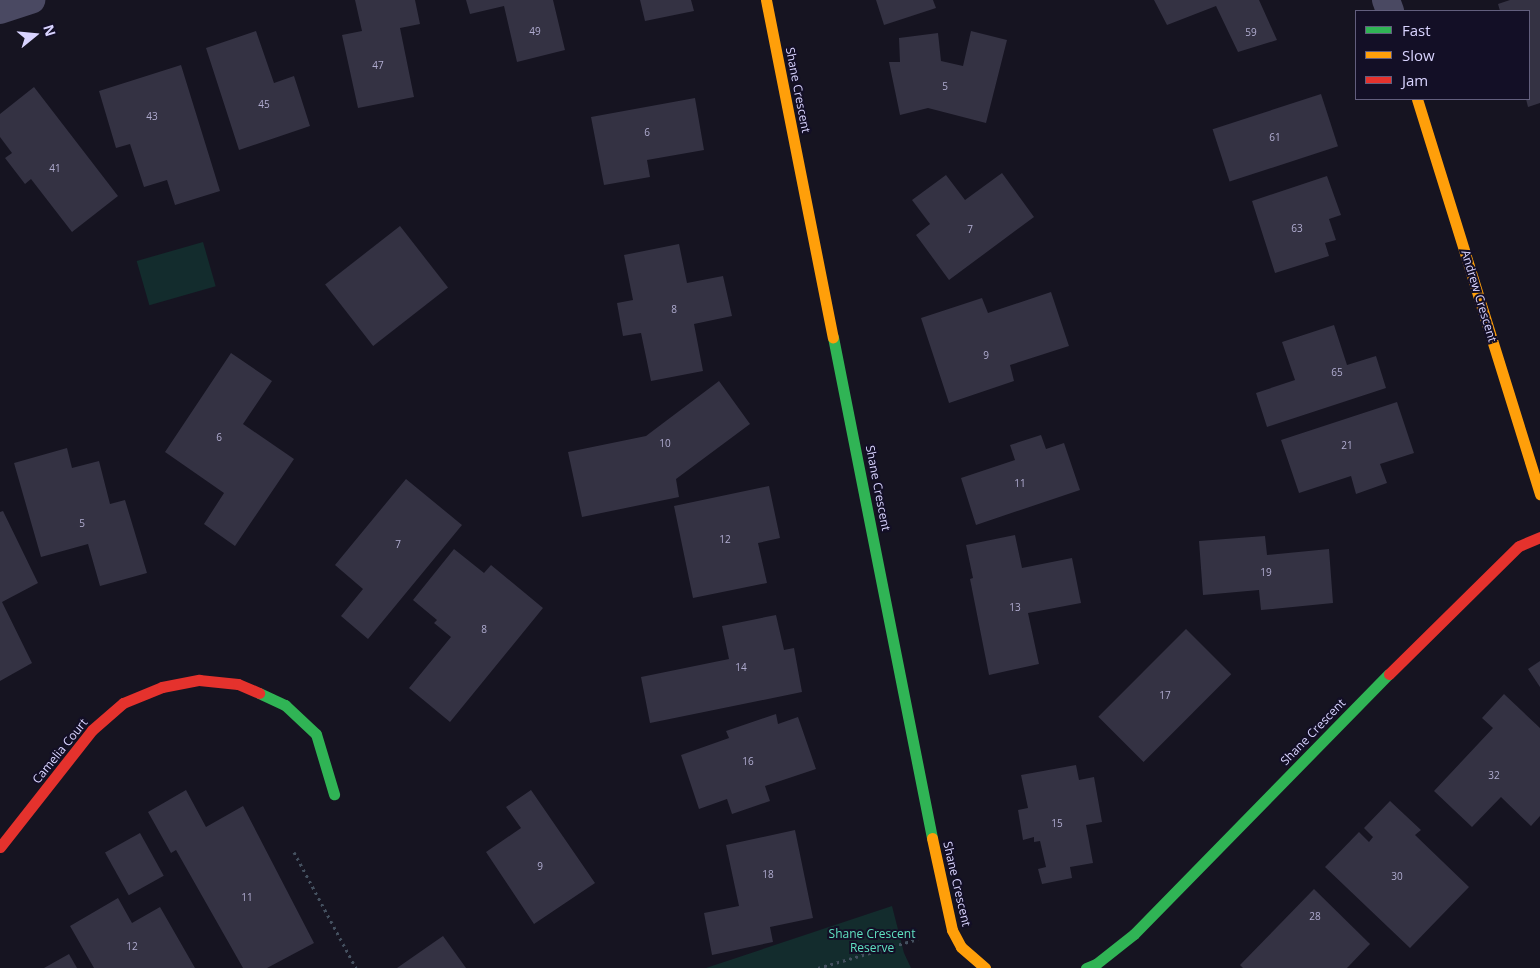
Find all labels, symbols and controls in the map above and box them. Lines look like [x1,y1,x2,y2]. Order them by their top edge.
north arrow [10,10,60,60]
legend [1355,10,1530,100]
text: Fast [1402,20,1431,40]
text: N [39,22,61,39]
house number: 49 [529,26,541,38]
house number: 59 [1245,27,1257,39]
text: Slow [1402,45,1435,65]
street label: Shane Crescent [783,46,813,134]
house number: 47 [372,60,384,72]
text: Jam [1402,70,1428,90]
house number: 5 [942,81,948,93]
house number: 45 [258,99,270,111]
house number: 43 [146,111,158,123]
house number: 6 [644,127,650,139]
house number: 61 [1269,132,1281,144]
house number: 41 [49,163,61,175]
house number: 63 [1291,223,1303,235]
house number: 7 [967,224,973,236]
street label: Andrew Crescent [1458,248,1500,344]
house number: 8 [671,304,677,316]
house number: 9 [983,350,989,362]
house number: 65 [1331,367,1343,379]
house number: 6 [216,432,222,444]
house number: 10 [659,438,671,450]
house number: 21 [1341,440,1353,452]
street label: Shane Crescent [863,444,893,532]
house number: 11 [1014,478,1026,490]
house number: 5 [79,518,85,530]
house number: 12 [719,534,731,546]
house number: 7 [395,539,401,551]
house number: 19 [1260,567,1272,579]
house number: 13 [1009,602,1021,614]
house number: 8 [481,624,487,636]
house number: 14 [735,662,747,674]
house number: 17 [1159,690,1171,702]
street label: Shane Crescent [1278,696,1348,768]
street label: Camelia Court [29,716,91,786]
house number: 16 [742,756,754,768]
house number: 32 [1488,770,1500,782]
house number: 15 [1051,818,1063,830]
street label: Shane Crescent [940,840,974,928]
house number: 9 [537,861,543,873]
house number: 18 [762,869,774,881]
house number: 30 [1391,871,1403,883]
house number: 11 [241,892,253,904]
house number: 28 [1309,911,1321,923]
park label: Shane Crescent Reserve [829,927,915,955]
house number: 12 [126,941,138,953]

